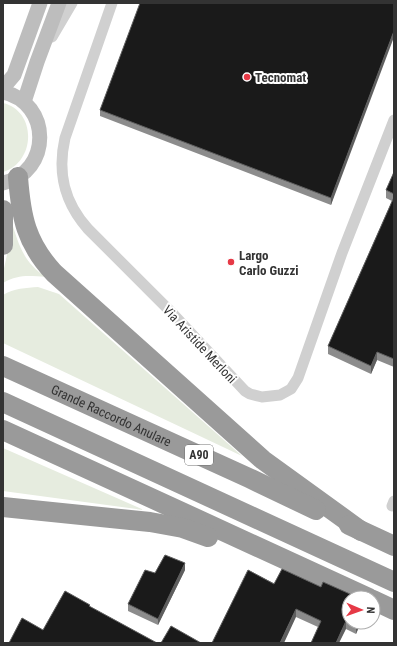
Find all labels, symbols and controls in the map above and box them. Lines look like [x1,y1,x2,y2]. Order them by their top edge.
place label: Tecnomat [255,70,306,85]
marker: Tecnomat [242,72,252,82]
place label: Largo Carlo Guzzi [239,248,299,278]
marker: Largo Carlo Guzzi [226,257,236,267]
street label: Via Aristide Merloni [160,302,240,386]
street label: Grande Raccordo Anulare [49,382,173,450]
road number: A90 [185,445,213,465]
north arrow [341,590,381,630]
text: N [364,607,377,614]

